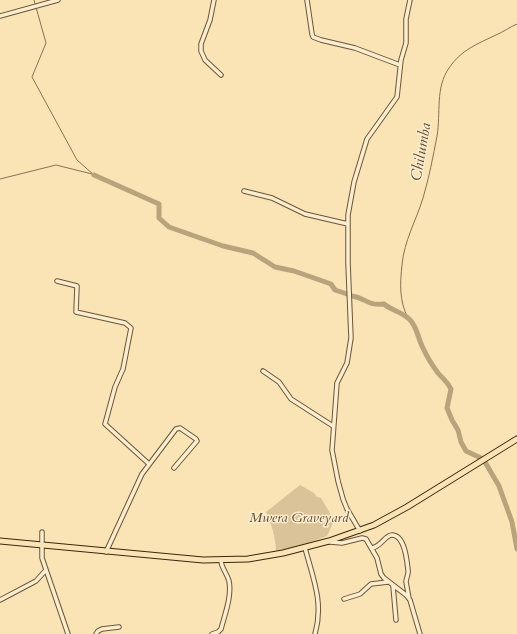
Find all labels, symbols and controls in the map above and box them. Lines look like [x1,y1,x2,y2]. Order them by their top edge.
water label: Chilumba [408,121,436,183]
park label: Mwera Graveyard [249,511,349,527]

